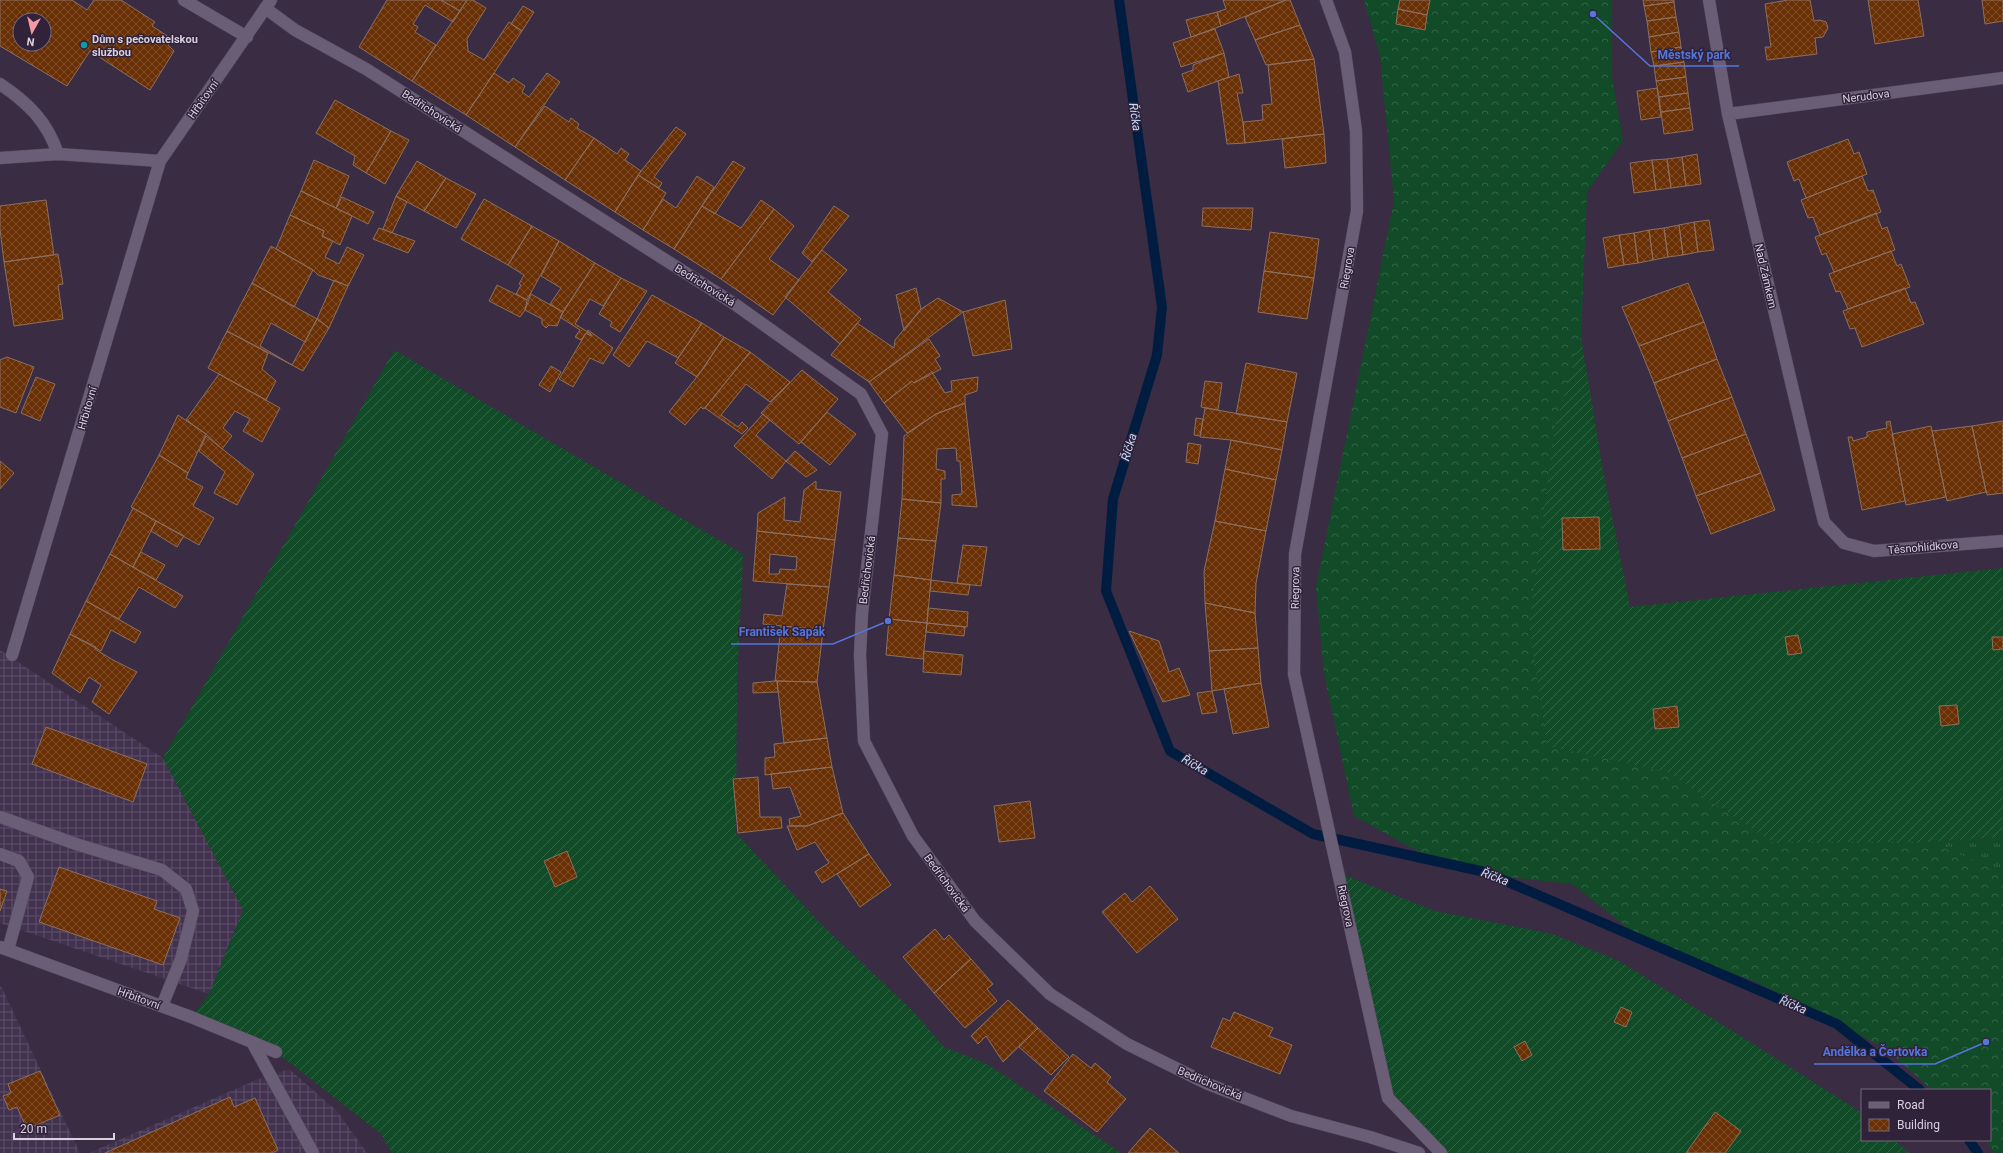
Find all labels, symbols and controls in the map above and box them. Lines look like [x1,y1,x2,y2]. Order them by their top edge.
north arrow [12,12,52,52]
place label: Dům s pečovatelskou službou [92,33,198,59]
text: N [26,34,35,48]
marker: Dům s pečovatelskou službou [79,40,89,50]
callout: Městský park [1650,42,1739,66]
text: Městský park [1658,48,1731,62]
street label: Hřbitovní [185,76,222,121]
street label: Bedřichovická [399,87,464,136]
street label: Nerudova [1842,87,1890,106]
water label: Říčka [1126,102,1145,132]
street label: Nad Zámkem [1752,243,1779,310]
street label: Riegrova [1337,246,1358,290]
street label: Bedřichovická [672,262,737,309]
street label: Hřbitovní [75,384,100,431]
water label: Říčka [1117,431,1140,463]
street label: Bedřichovická [857,535,878,605]
street label: Těsnohlídkova [1887,538,1959,557]
street label: Riegrova [1289,567,1302,609]
callout: František Sapák [731,620,833,644]
text: František Sapák [739,625,826,639]
water label: Říčka [1179,751,1211,778]
street label: Bedřichovická [921,852,972,915]
water label: Říčka [1479,864,1511,889]
street label: Riegrova [1335,884,1356,928]
street label: Hřbitovní [116,985,163,1013]
water label: Říčka [1777,992,1809,1017]
callout: Andělka a Čertovka [1814,1040,1935,1064]
text: Andělka a Čertovka [1823,1044,1928,1059]
street label: Bedřichovická [1176,1064,1244,1103]
legend [1861,1089,1991,1141]
text: Road [1897,1098,1925,1112]
scale bar [14,1115,114,1141]
text: Building [1897,1118,1940,1132]
text: 20 m [20,1122,47,1136]

